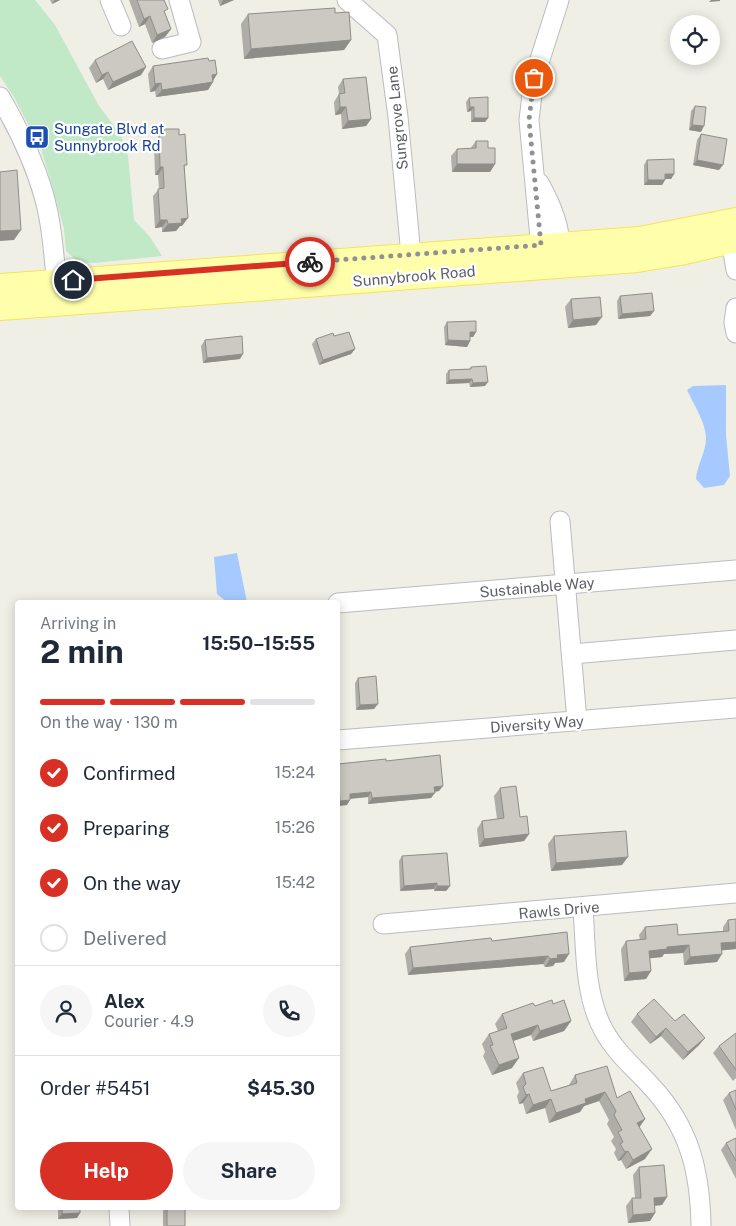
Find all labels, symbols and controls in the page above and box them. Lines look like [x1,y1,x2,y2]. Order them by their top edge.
map controls [670,15,720,65]
button: locate [670,15,720,65]
pin [513,57,555,99]
icon: bag [520,64,548,92]
street label: Sungrove Lane [383,65,411,171]
place label: Sungate Blvd at Sunnybrook Rd [54,120,165,154]
bus stop icon: Sungate Blvd at Sunnybrook Rd [24,124,50,150]
courier [285,237,335,287]
icon: bike [296,248,324,276]
pin [52,259,94,301]
street label: Sunnybrook Road [352,262,476,290]
icon: home [59,266,87,294]
street label: Sustainable Way [479,573,595,601]
text: Arriving in [40,614,116,633]
text: 15:50–15:55 [202,632,315,654]
text: 2 min [40,633,124,670]
street label: Diversity Way [490,712,584,736]
text: On the way · 130 m [40,713,178,732]
icon: check [40,759,68,787]
text: Confirmed [83,762,176,784]
text: 15:24 [275,763,315,782]
icon: check [40,814,68,842]
text: Preparing [83,817,170,839]
text: 15:26 [275,818,315,837]
icon: check [40,869,68,897]
text: On the way [83,872,181,894]
text: 15:42 [275,873,315,892]
street label: Rawls Drive [518,898,600,922]
text: Delivered [83,927,167,949]
button: person [40,985,92,1037]
button: phone [263,985,315,1037]
text: Alex [104,990,145,1012]
text: Courier · 4.9 [104,1012,194,1031]
text: Order #5451 [40,1077,151,1099]
text: $45.30 [247,1077,315,1099]
button: Help [40,1142,173,1200]
button: Share [183,1142,315,1200]

